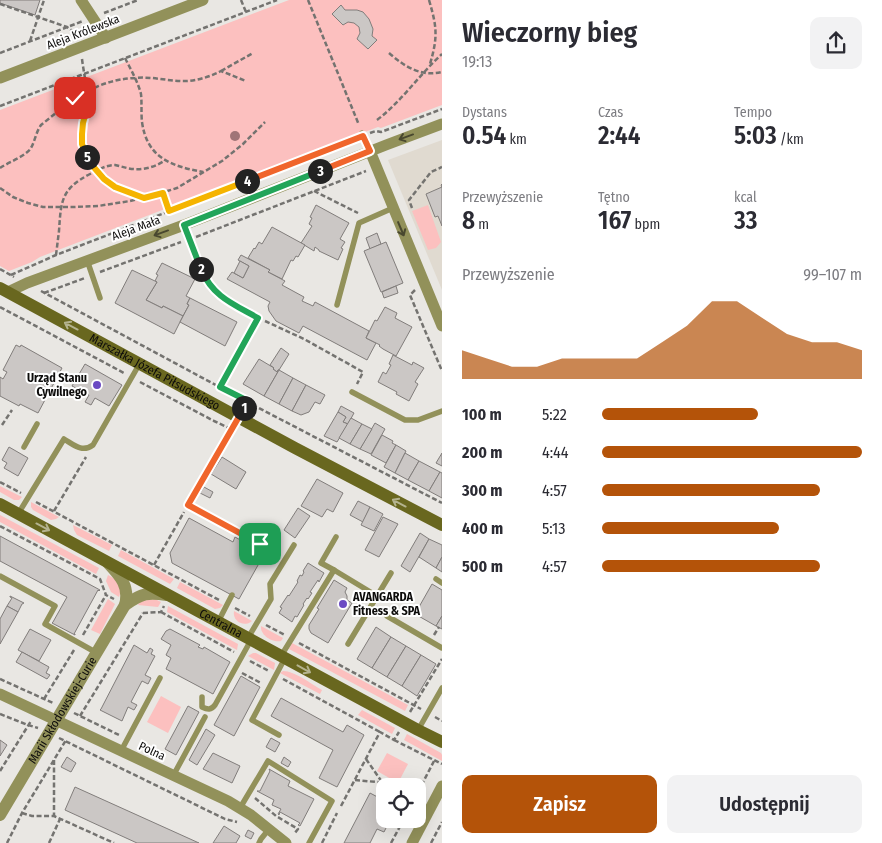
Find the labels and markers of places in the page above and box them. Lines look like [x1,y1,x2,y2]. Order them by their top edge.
pin [54,77,96,119]
pin: 5 [74,144,100,170]
pin: 3 [308,158,332,184]
pin: 4 [234,168,260,194]
pin: 2 [188,256,214,282]
place label: Urząd Stanu Cywilnego [27,371,88,399]
marker: Urząd Stanu Cywilnego [91,379,103,391]
pin: 1 [232,396,256,420]
pin [239,523,281,565]
place label: AVANGARDA Fitness & SPA [352,590,420,618]
marker: AVANGARDA Fitness & SPA [337,598,349,610]

